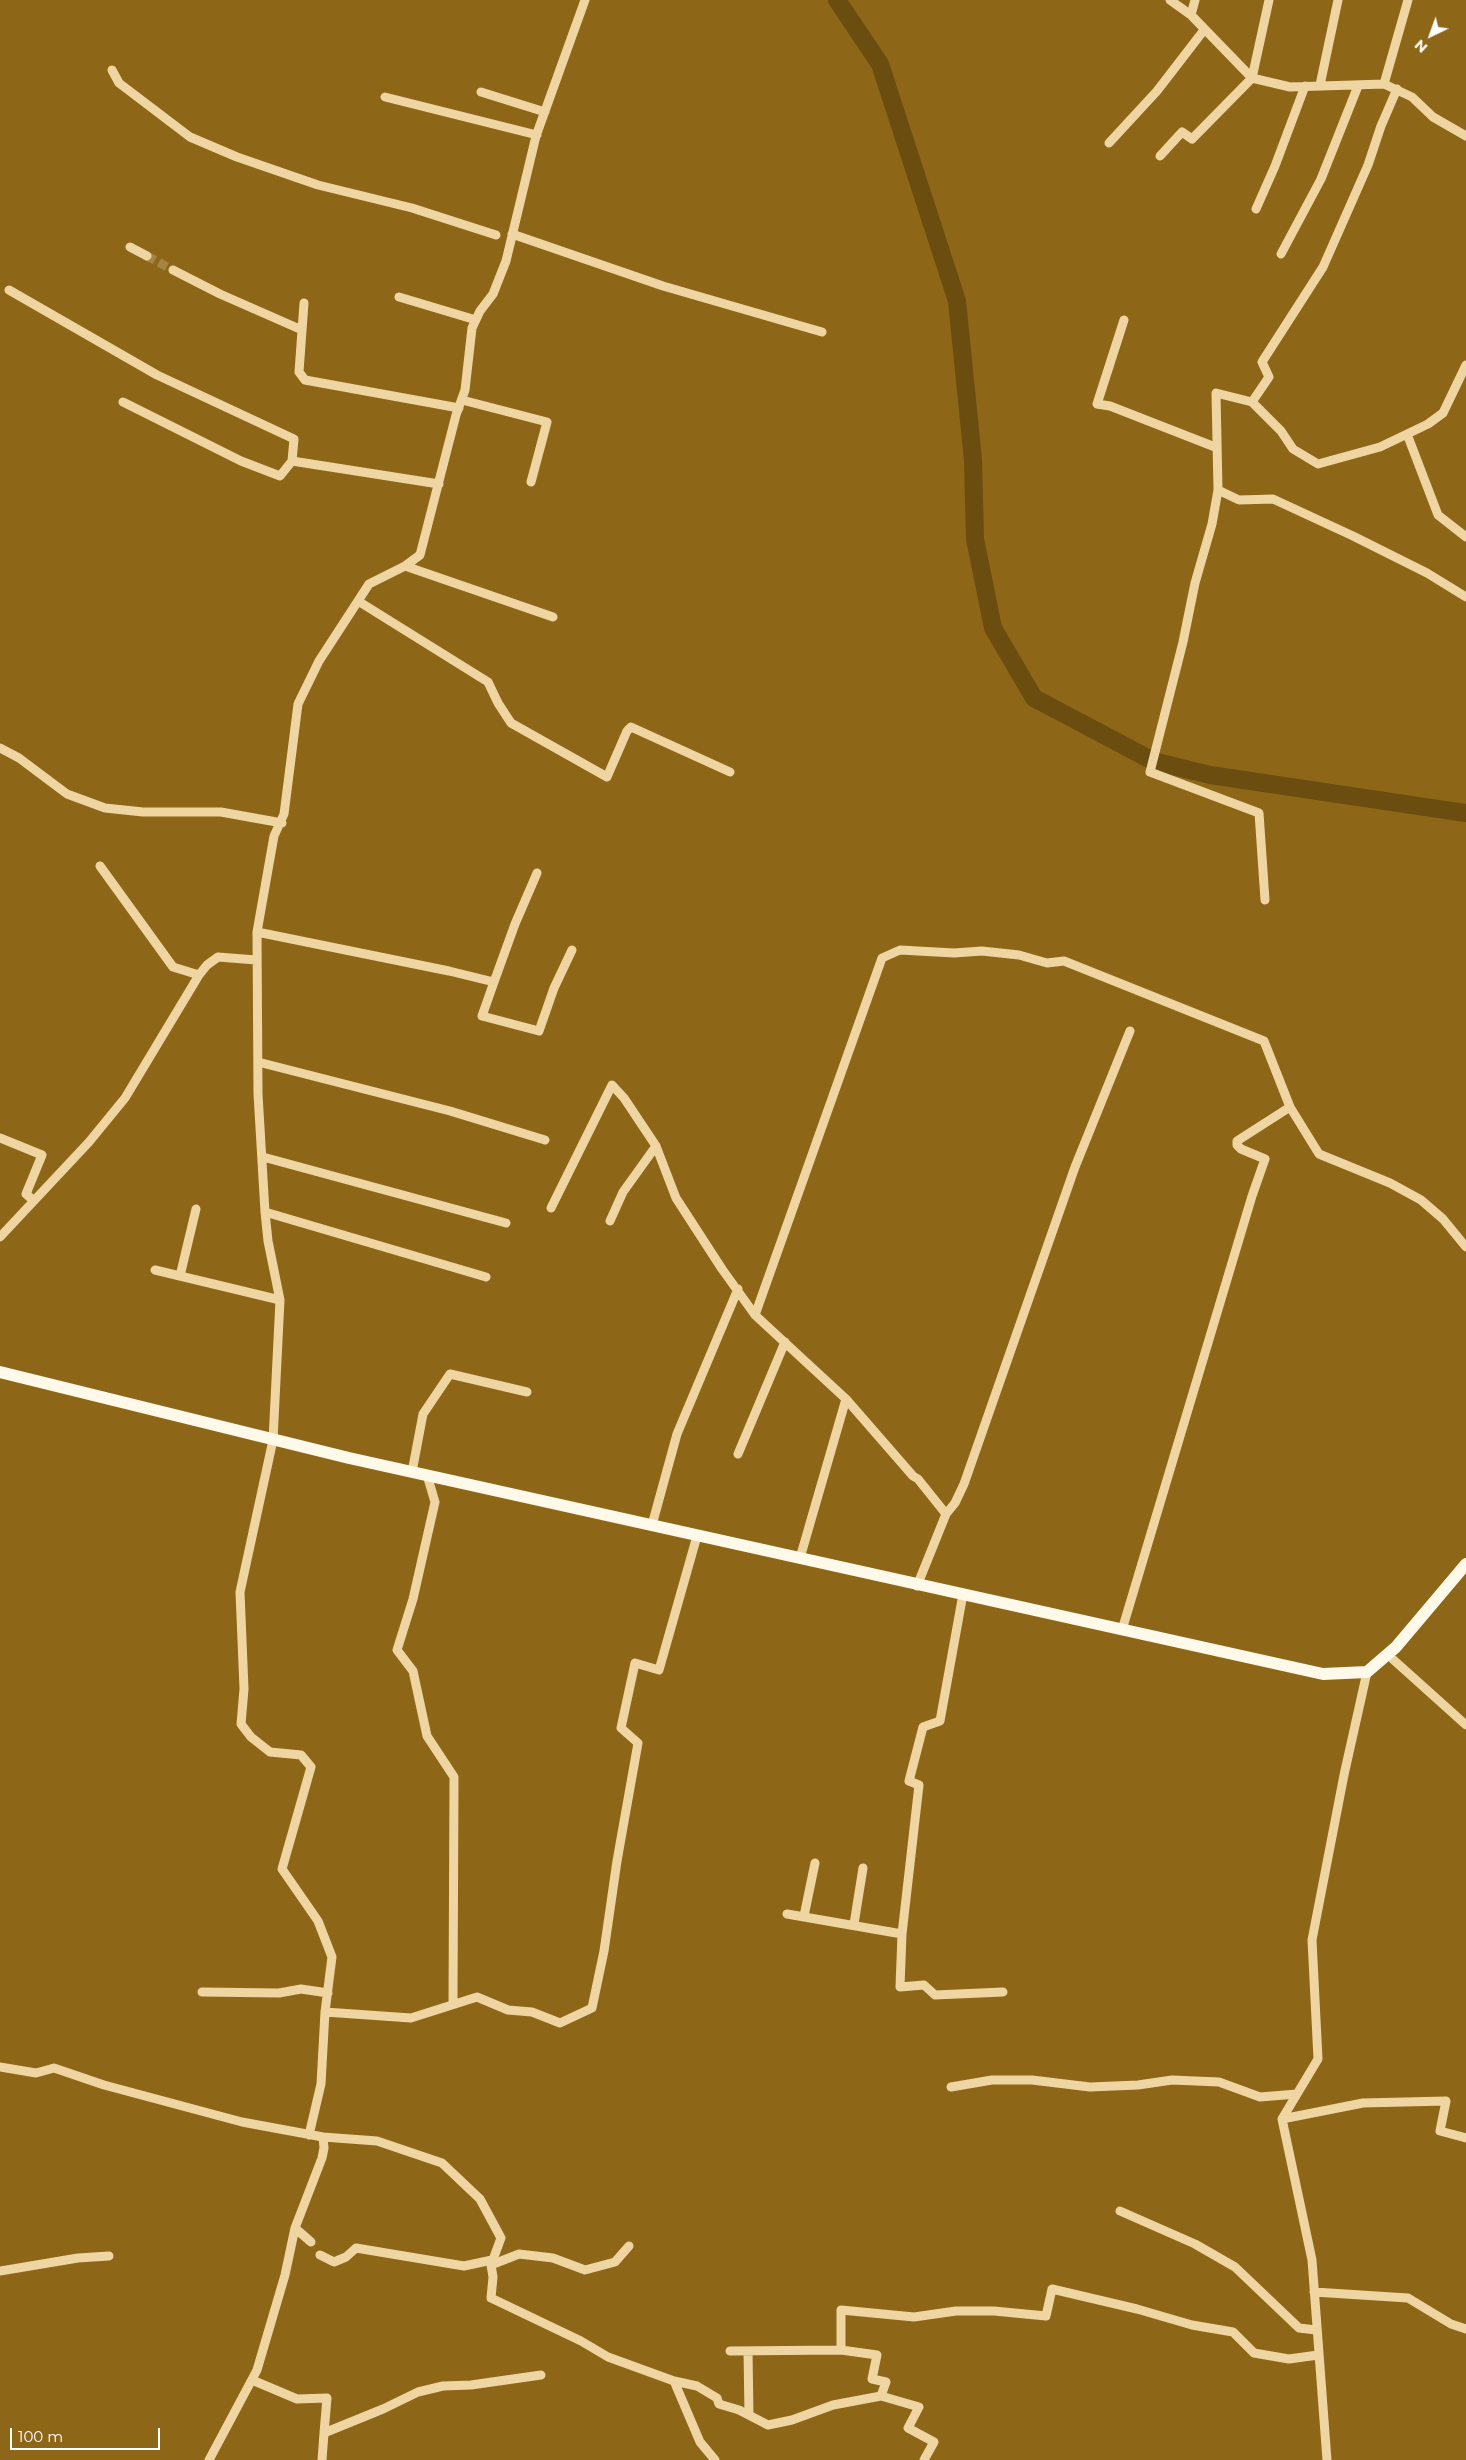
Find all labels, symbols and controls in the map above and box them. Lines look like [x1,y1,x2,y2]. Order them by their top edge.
north arrow [1406,10,1456,60]
text: N [1411,36,1431,57]
scale bar [12,2418,162,2450]
text: 100 m [18,2427,63,2446]

